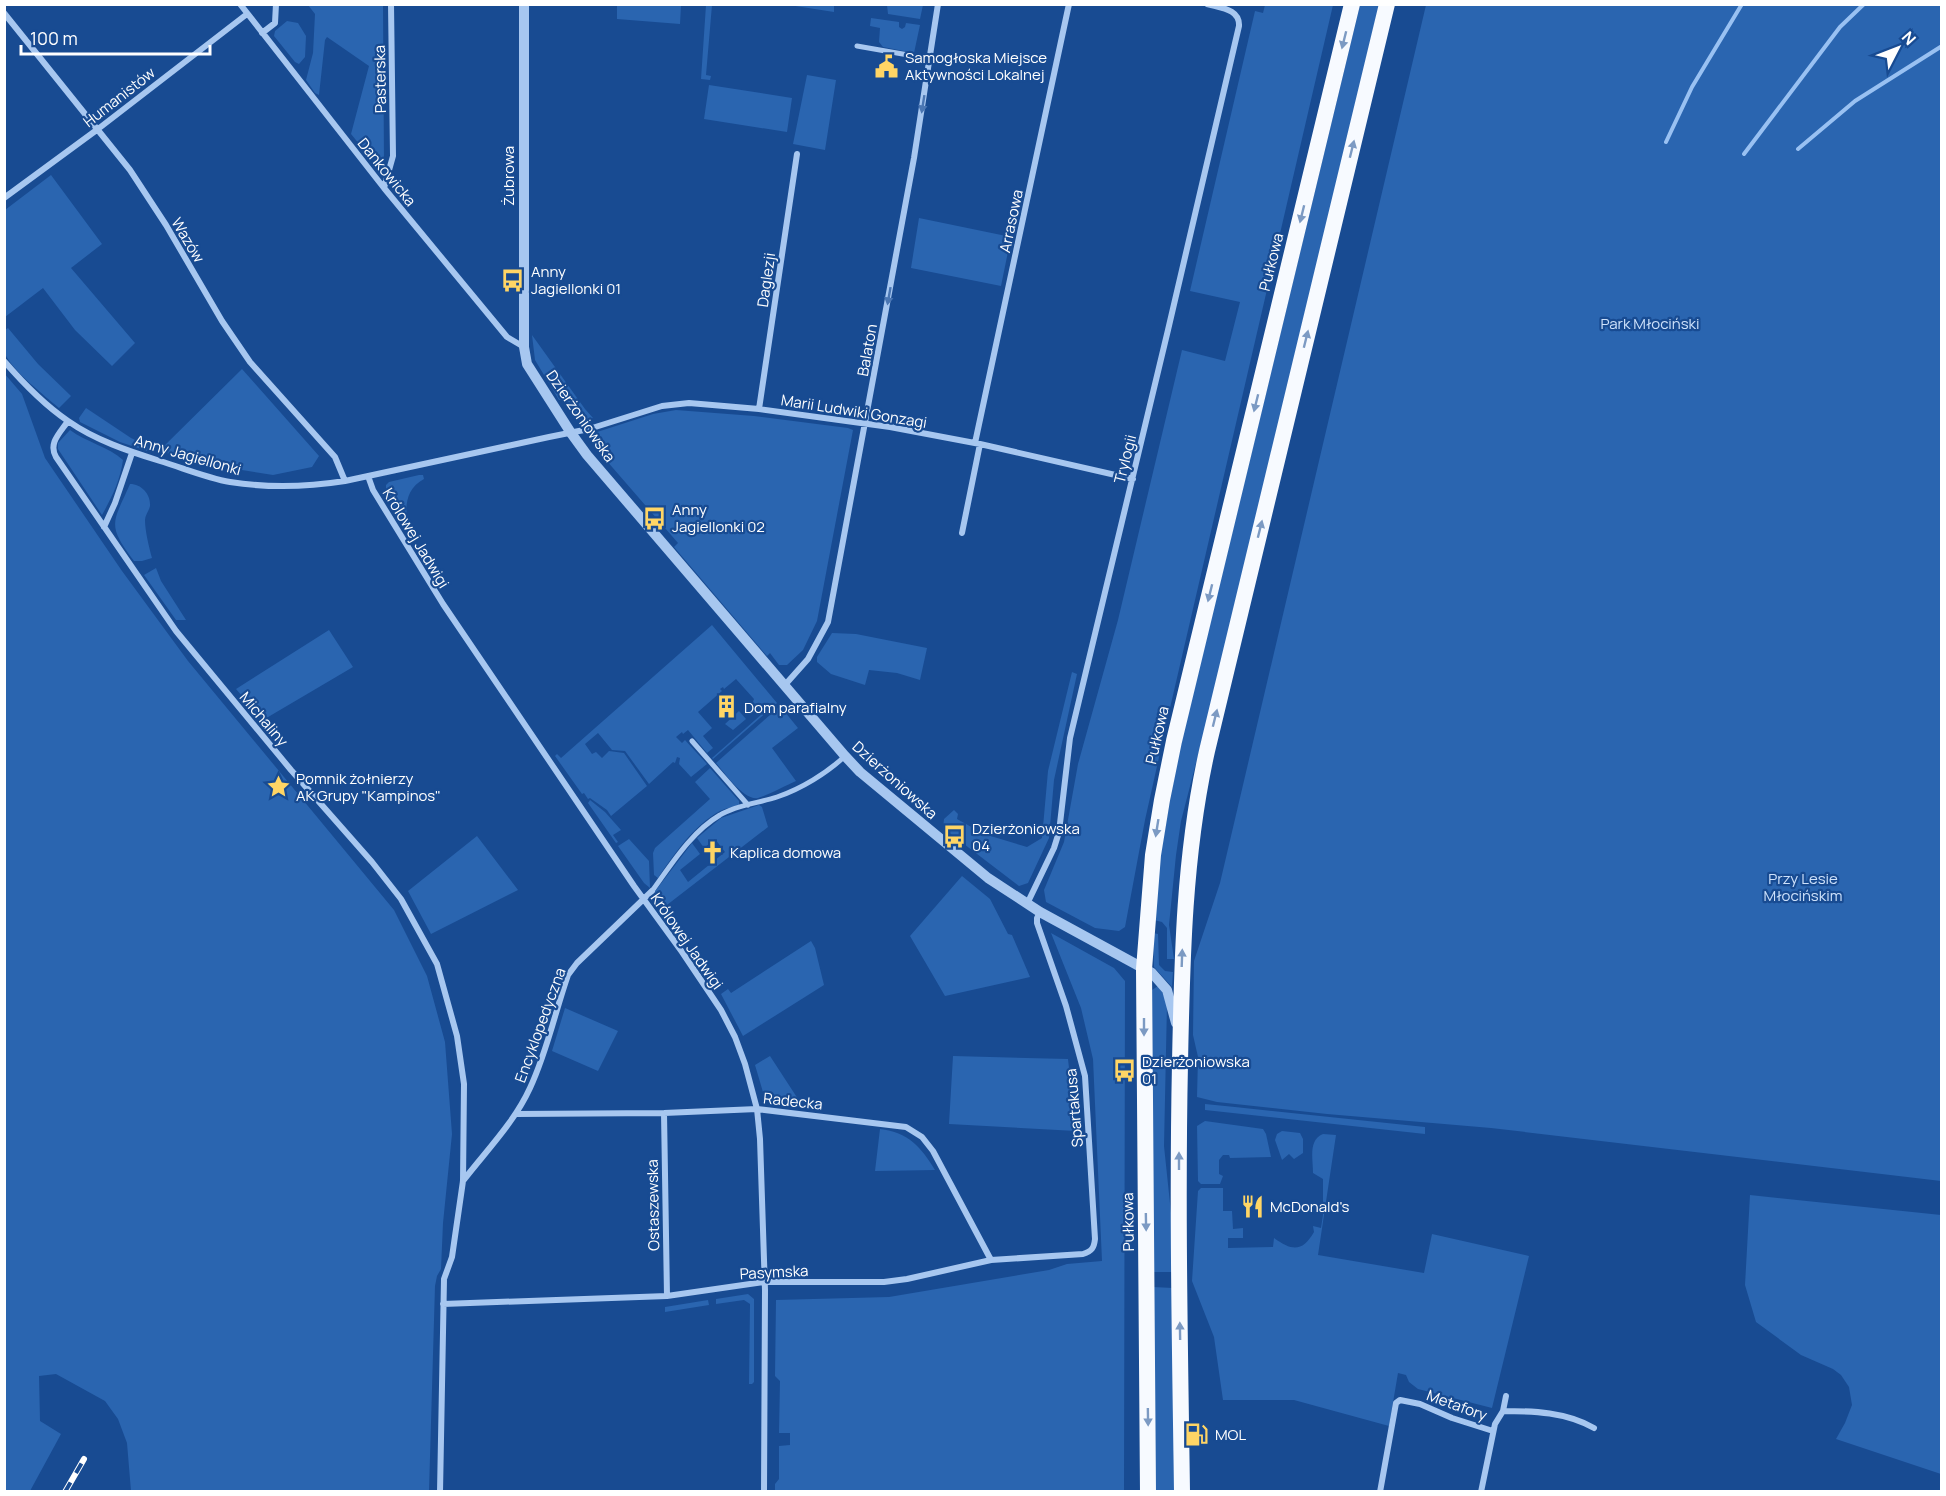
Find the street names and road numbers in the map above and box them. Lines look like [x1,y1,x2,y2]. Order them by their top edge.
street label: Pasterska [369,45,391,113]
street label: Humanistów [79,62,160,132]
street label: Dankowicka [353,133,421,211]
street label: Żubrowa [498,146,519,206]
street label: Arrasowa [994,187,1028,255]
street label: Wazów [166,214,210,267]
street label: Pułkowa [1254,231,1288,293]
street label: Daglezji [752,251,780,309]
street label: Balaton [852,322,882,378]
street label: Dzierżoniowska [541,366,621,466]
street label: Marii Ludwiki Gonzagi [780,389,928,433]
street label: Anny Jagiellonki [132,430,244,480]
street label: Trylogii [1109,432,1141,486]
street label: Królowej Jadwigi [378,484,454,592]
street label: Michaliny [235,687,293,751]
street label: Pułkowa [1140,704,1174,766]
street label: Dzierżoniowska [848,736,942,824]
street label: Królowej Jadwigi [646,889,728,993]
street label: Encyklopedyczna [509,965,571,1085]
street label: Spartakusa [1060,1068,1088,1148]
street label: Radecka [762,1087,824,1115]
street label: Ostaszewska [642,1159,664,1251]
street label: Pułkowa [1117,1192,1139,1252]
street label: Pasymska [739,1260,809,1284]
street label: Metafory [1424,1384,1490,1426]

